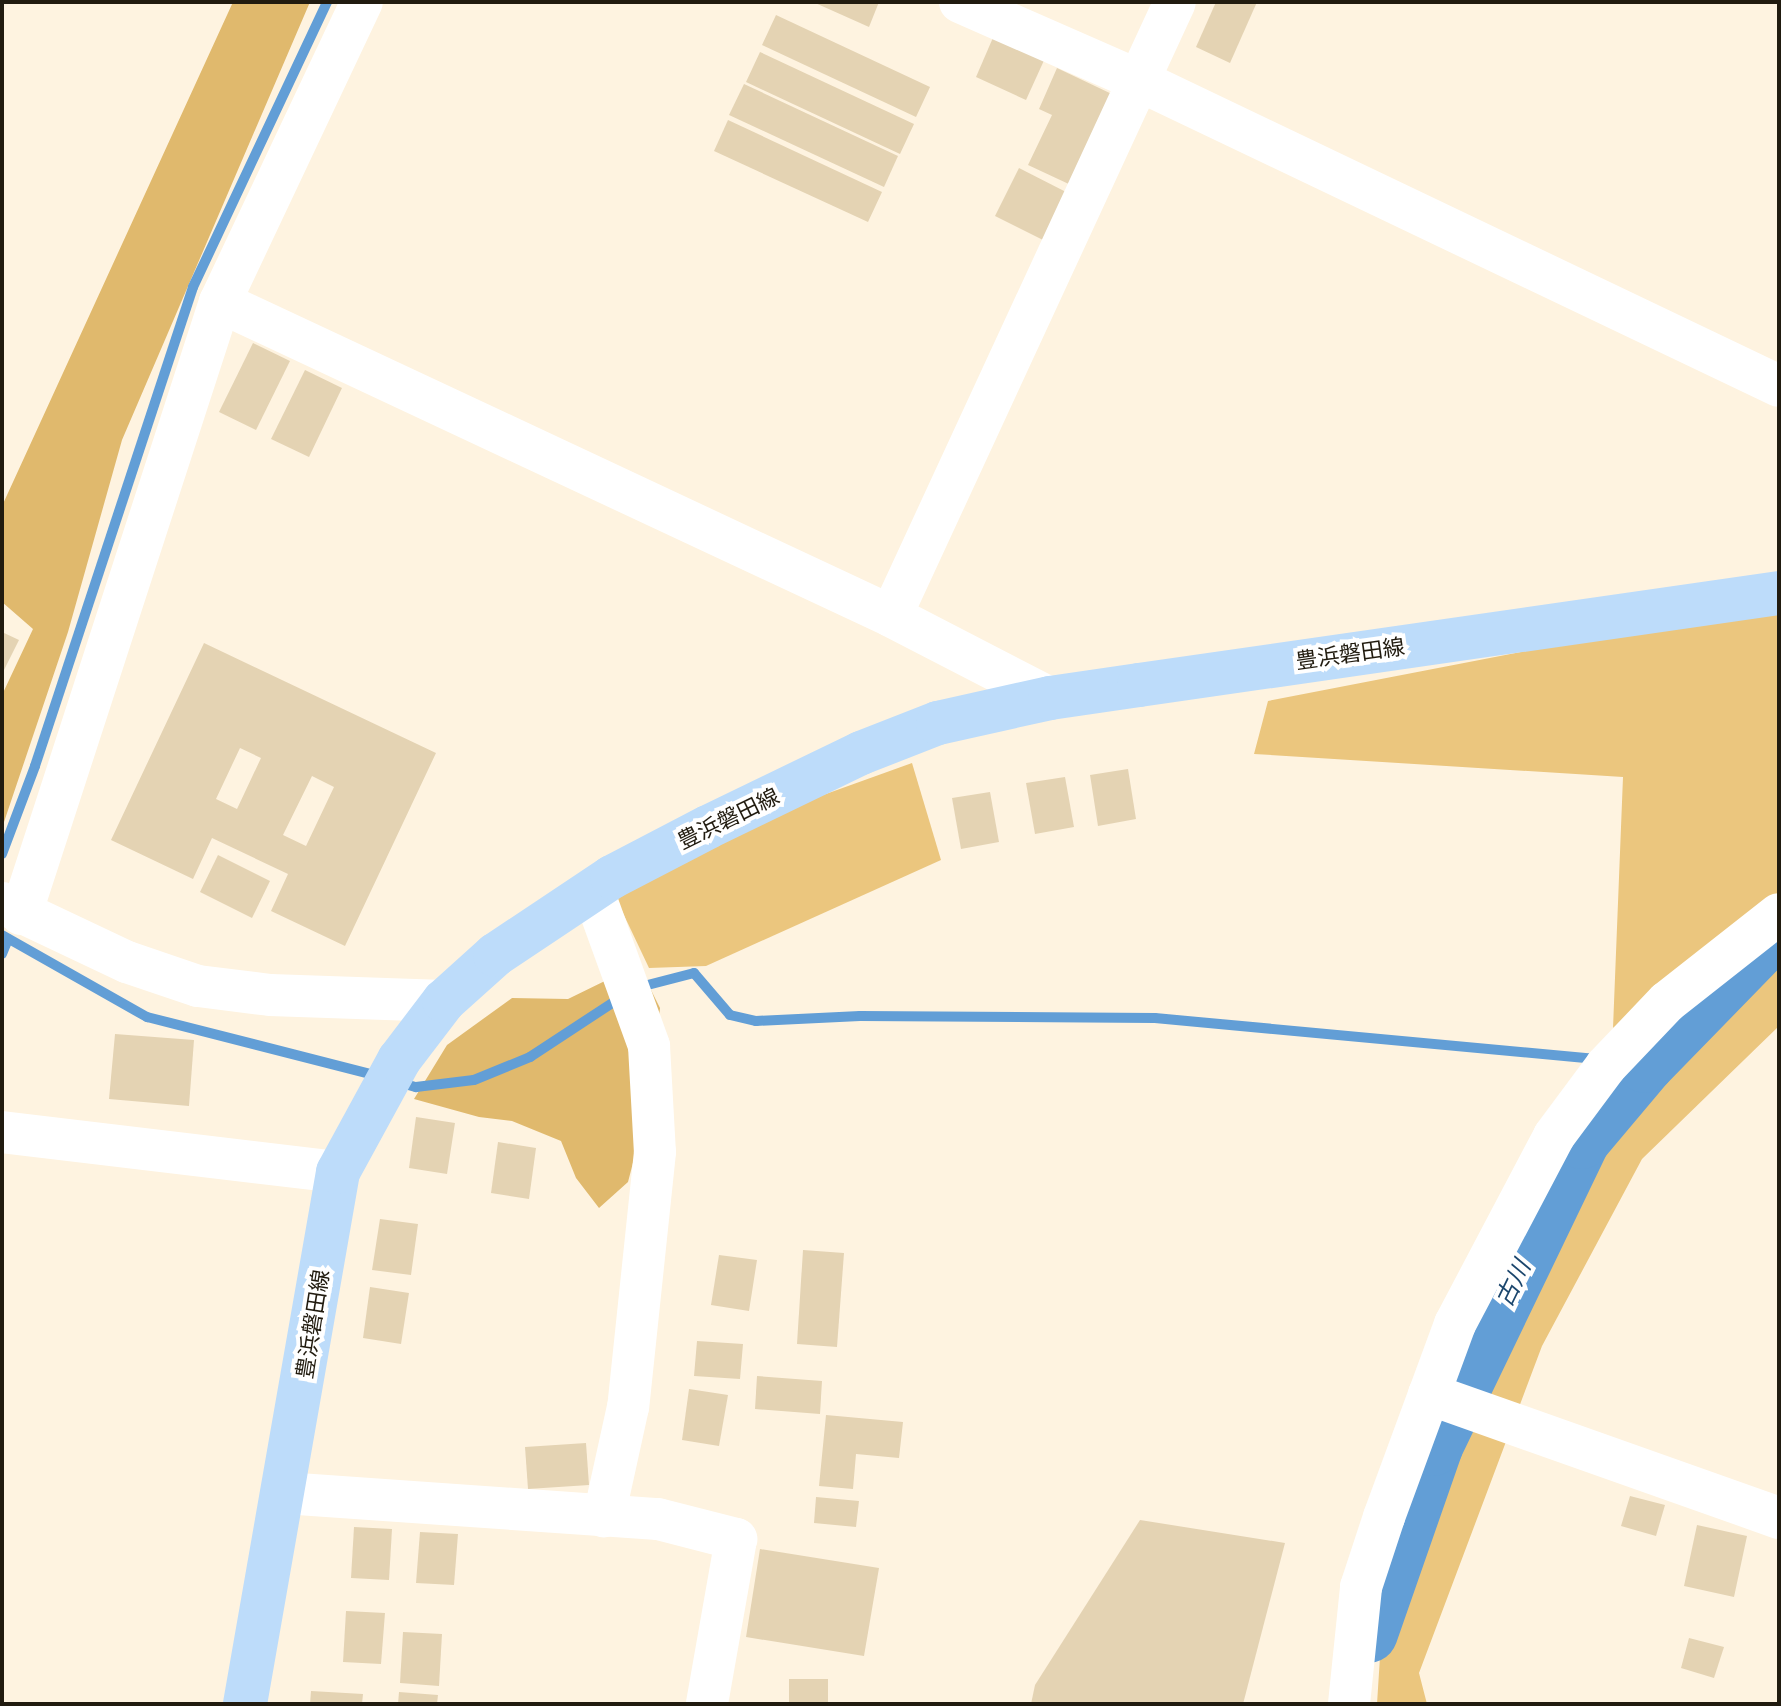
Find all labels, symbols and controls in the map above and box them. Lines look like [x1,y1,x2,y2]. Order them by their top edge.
street label: 豊浜磐田線 [1294,632,1406,674]
street label: 豊浜磐田線 [673,782,783,854]
water label: 古川 [1489,1255,1535,1311]
street label: 豊浜磐田線 [290,1268,334,1380]

